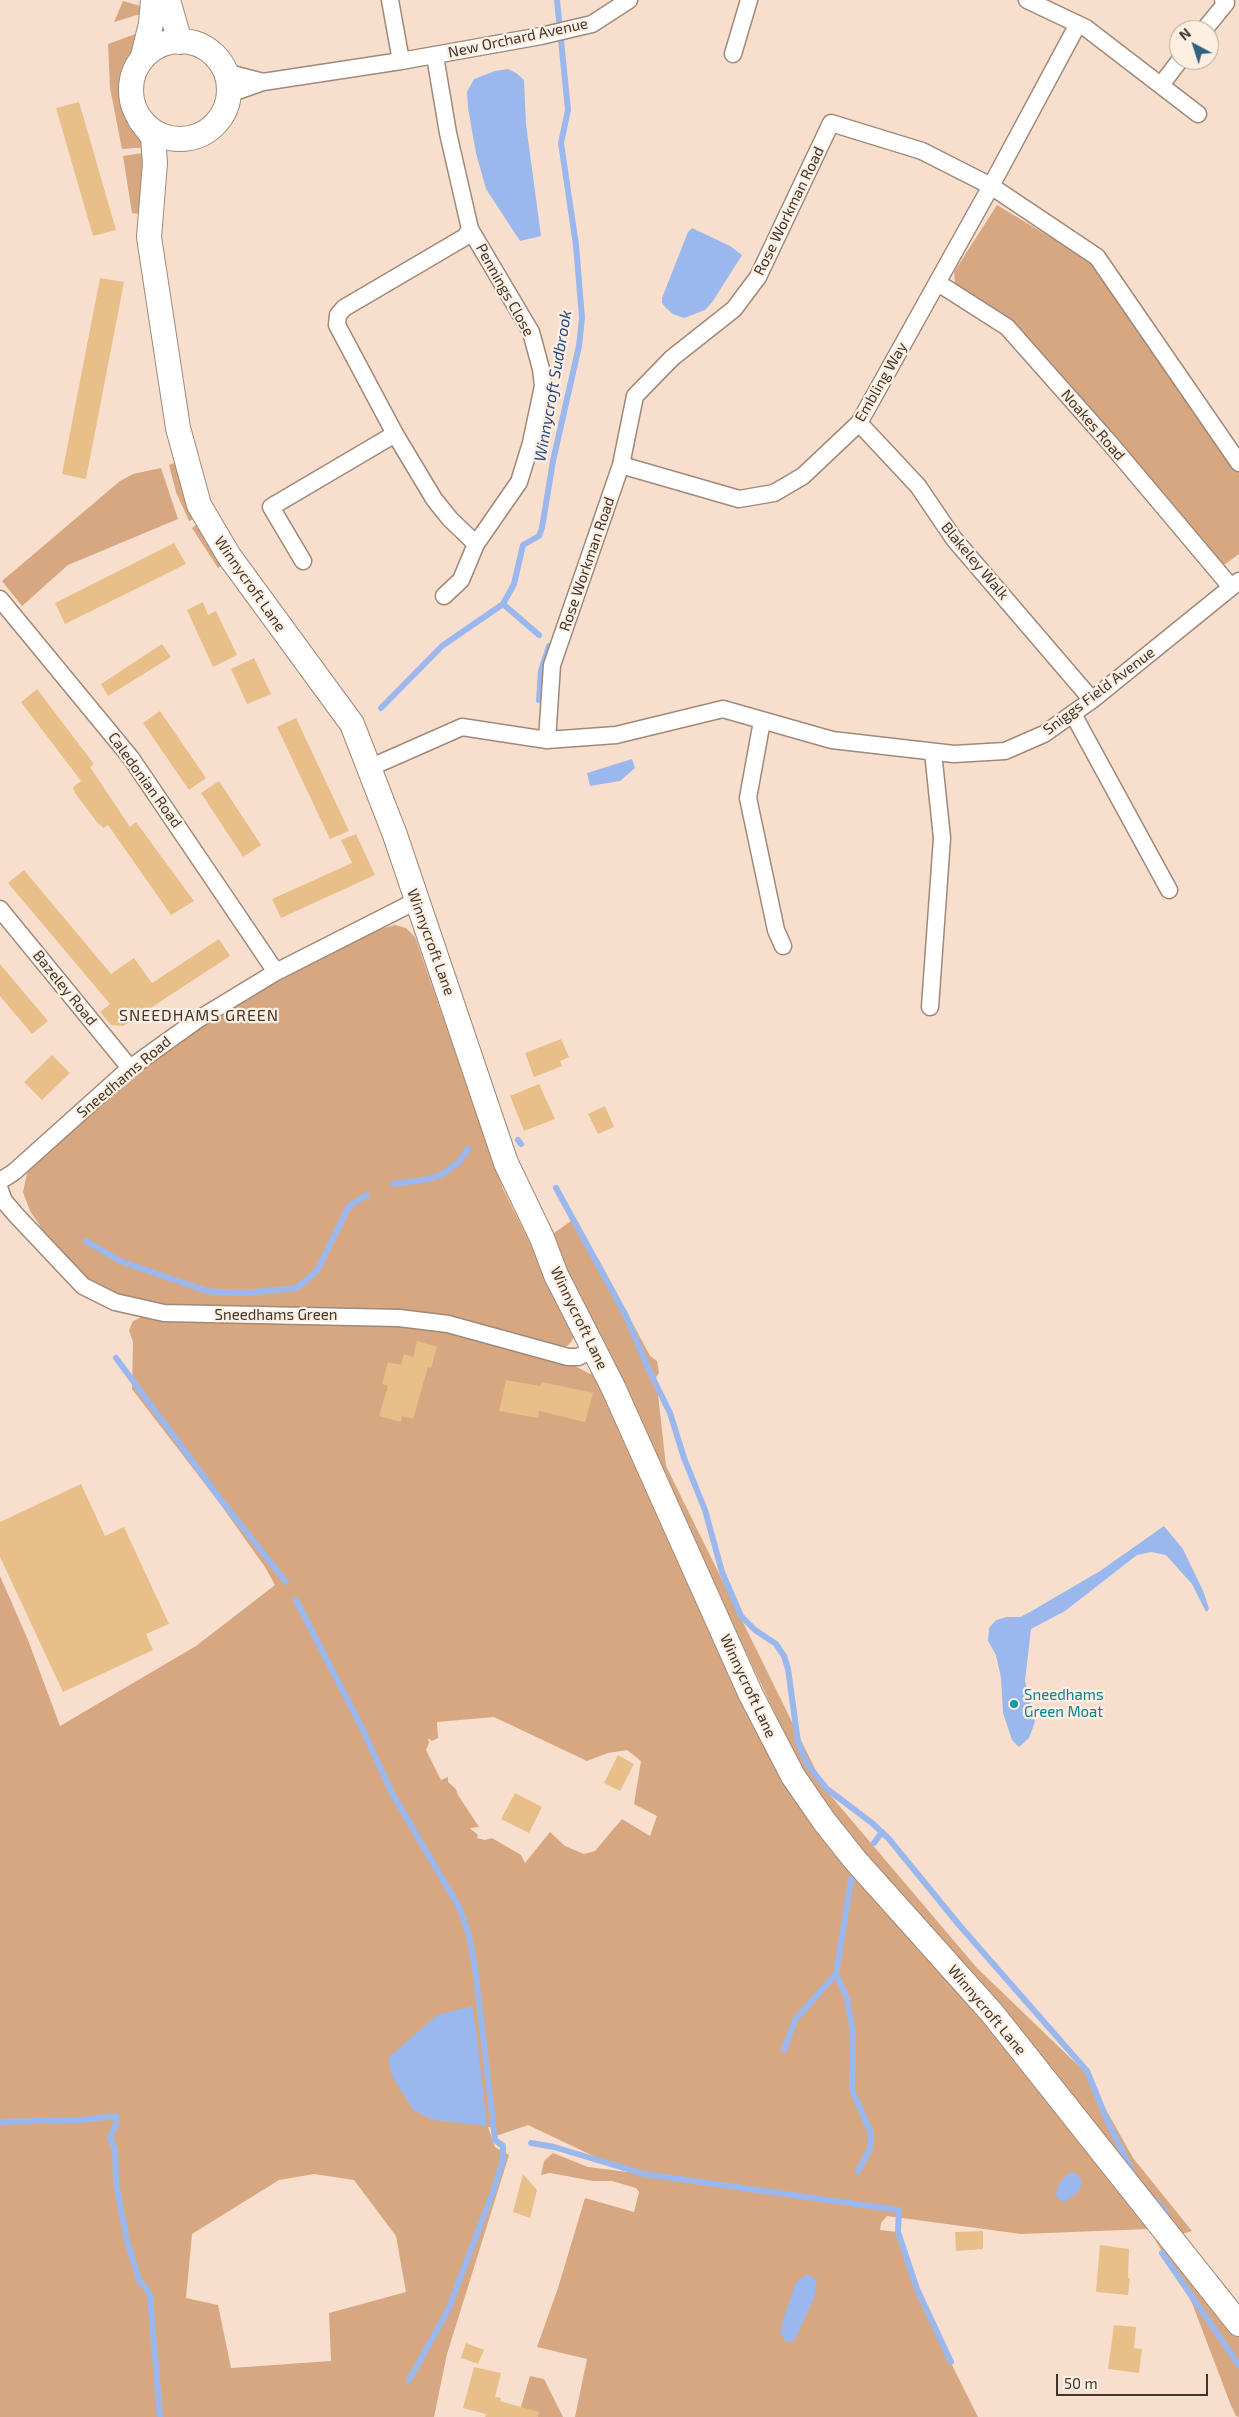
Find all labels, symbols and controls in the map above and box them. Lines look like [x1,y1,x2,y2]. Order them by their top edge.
street label: New Orchard Avenue [446,14,590,62]
north arrow [1169,20,1219,70]
text: N [1175,24,1194,44]
street label: Rose Workman Road [750,144,828,278]
street label: Pennings Close [472,240,538,340]
water label: Winnycroft Sudbrook [530,309,576,463]
street label: Embling Way [851,339,911,425]
street label: Noakes Road [1057,386,1129,464]
street label: Rose Workman Road [556,494,618,634]
street label: Blakeley Walk [937,519,1013,603]
street label: Winnycroft Lane [210,533,290,635]
street label: Sniggs Field Avenue [1040,643,1158,739]
street label: Caledonian Road [104,729,186,831]
street label: Winnycroft Lane [403,886,459,998]
street label: Bazeley Road [29,947,101,1029]
district label: SNEEDHAMS GREEN [117,1006,281,1026]
street label: Sneedhams Road [73,1032,175,1122]
street label: Winnycroft Lane [546,1264,612,1372]
street label: Sneedhams Green [215,1306,337,1324]
street label: Winnycroft Lane [716,1631,780,1741]
place label: Sneedhams Green Moat [1024,1686,1104,1721]
marker: Sneedhams Green Moat [1008,1698,1020,1710]
street label: Winnycroft Lane [944,1961,1030,2059]
scale bar [1059,2364,1212,2396]
text: 50 m [1064,2374,1098,2392]

